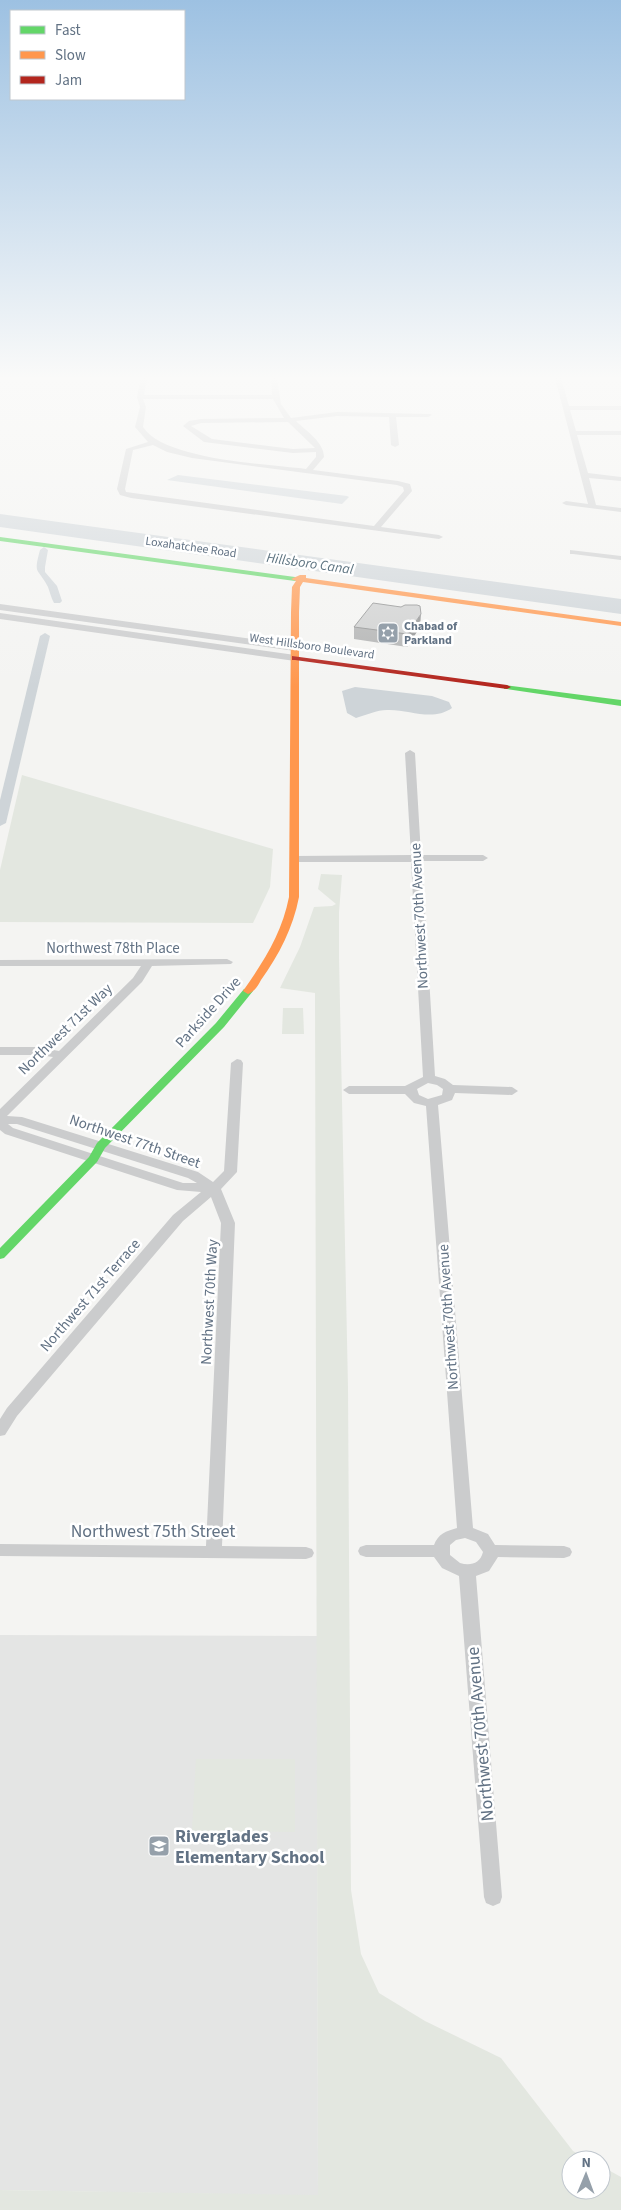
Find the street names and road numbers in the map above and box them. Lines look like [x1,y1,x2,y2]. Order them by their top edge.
street label: Loxahatchee Road [144,533,237,562]
street label: West Hillsboro Boulevard [248,629,375,664]
street label: Northwest 70th Avenue [405,843,434,989]
street label: Northwest 78th Place [46,938,180,959]
street label: Parkside Drive [171,972,246,1053]
street label: Northwest 71st Way [14,979,117,1080]
street label: Northwest 77th Street [67,1109,203,1174]
street label: Northwest 71st Terrace [35,1234,145,1356]
street label: Northwest 70th Way [196,1239,223,1365]
street label: Northwest 70th Avenue [433,1243,464,1390]
street label: Northwest 75th Street [71,1519,235,1544]
street label: Northwest 70th Avenue [460,1646,501,1822]

